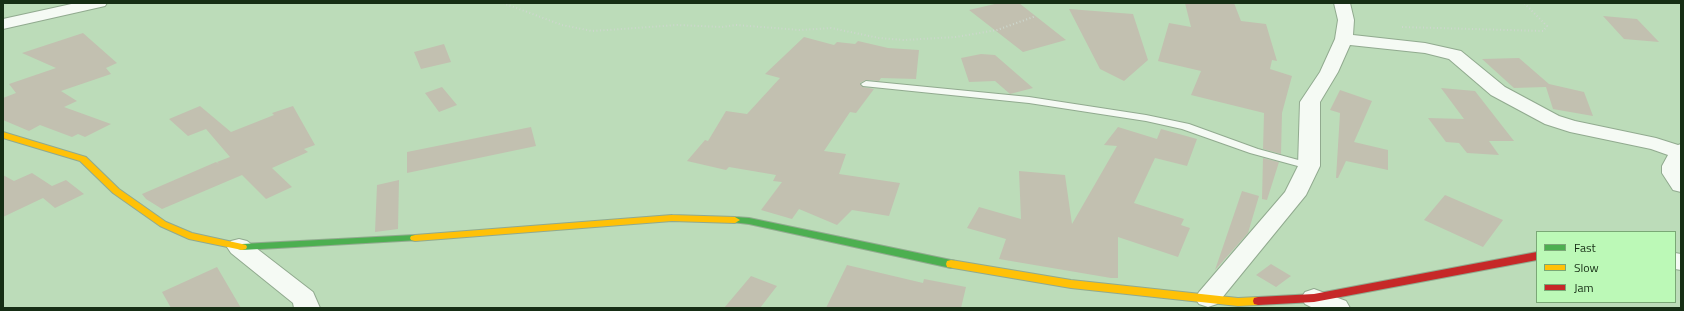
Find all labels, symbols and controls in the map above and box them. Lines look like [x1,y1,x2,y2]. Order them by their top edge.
legend [1536,231,1676,303]
text: Fast [1574,238,1596,257]
text: Slow [1574,258,1599,277]
text: Jam [1574,278,1594,297]

